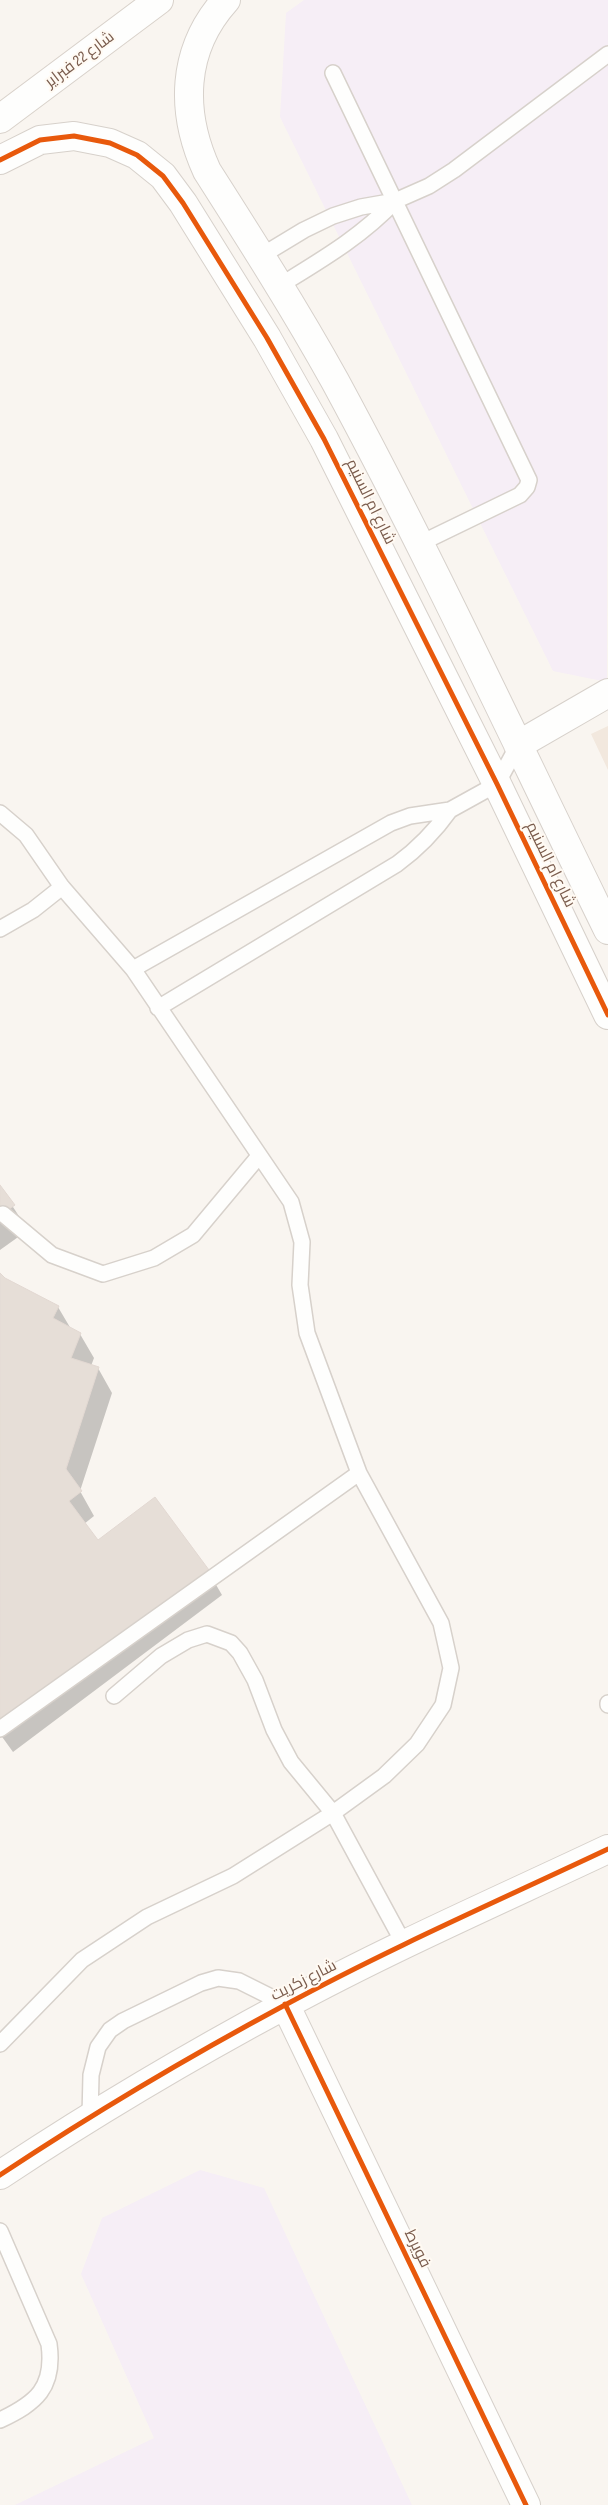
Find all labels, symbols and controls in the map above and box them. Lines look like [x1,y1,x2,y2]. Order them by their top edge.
street label: شارع 22 فبراير [42,28,118,92]
street label: شارع ام السنيم [341,456,399,548]
street label: شارع ام السنيم [521,819,579,911]
street label: شارع زكريت [268,1956,340,2006]
street label: فويرط [400,2227,434,2271]

